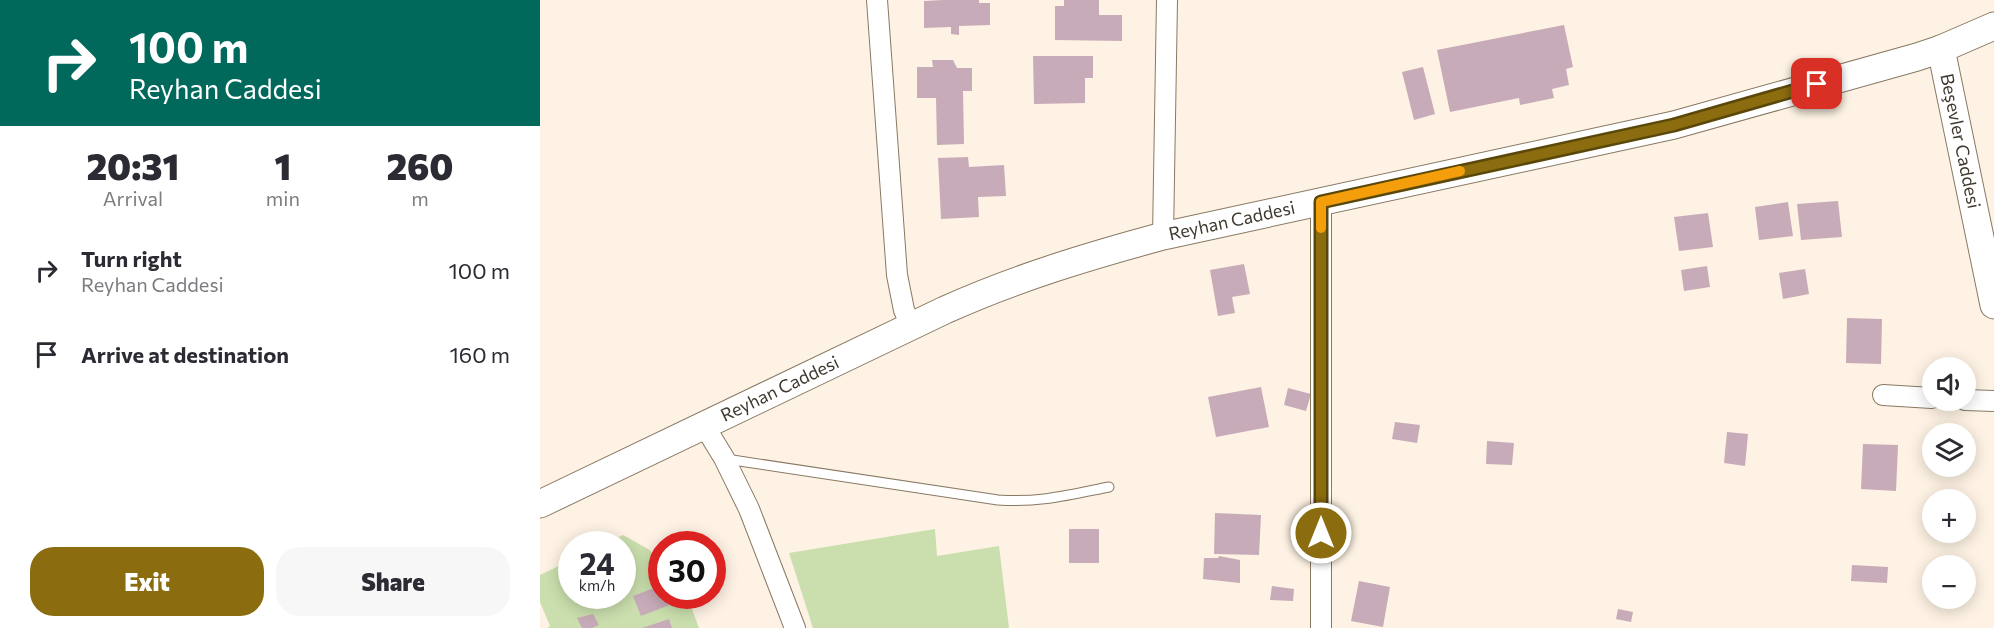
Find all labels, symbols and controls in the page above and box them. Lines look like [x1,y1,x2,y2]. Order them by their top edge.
text: 100 m [129,20,249,72]
icon: right [30,24,108,102]
pin [1791,58,1842,109]
icon: arrive [1800,67,1833,100]
street label: Beşevler Caddesi [1936,71,1986,210]
text: Reyhan Caddesi [129,72,322,105]
text: 20:31 [87,143,179,187]
text: 1 [274,143,291,187]
text: 260 [386,143,453,187]
text: Arrival [103,186,163,210]
text: min [266,186,300,210]
text: m [411,186,429,210]
street label: Reyhan Caddesi [1167,196,1297,244]
text: Turn right [81,245,182,272]
icon: right [30,254,63,287]
text: 100 m [448,257,510,284]
text: Reyhan Caddesi [81,272,224,296]
icon: arrive [30,338,63,371]
text: Arrive at destination [81,341,289,368]
text: 160 m [449,341,510,368]
street label: Reyhan Caddesi [717,350,842,426]
map controls [1922,357,1976,609]
button: sound [1922,357,1976,411]
button: layers [1922,423,1976,477]
button: + [1922,489,1976,543]
position arrow [1289,501,1353,565]
speed limit sign: 30 [648,531,726,609]
text: 24 [579,544,615,581]
button: Exit [30,547,264,616]
button: Share [276,547,510,616]
button: − [1922,555,1976,609]
text: km/h [579,576,615,594]

